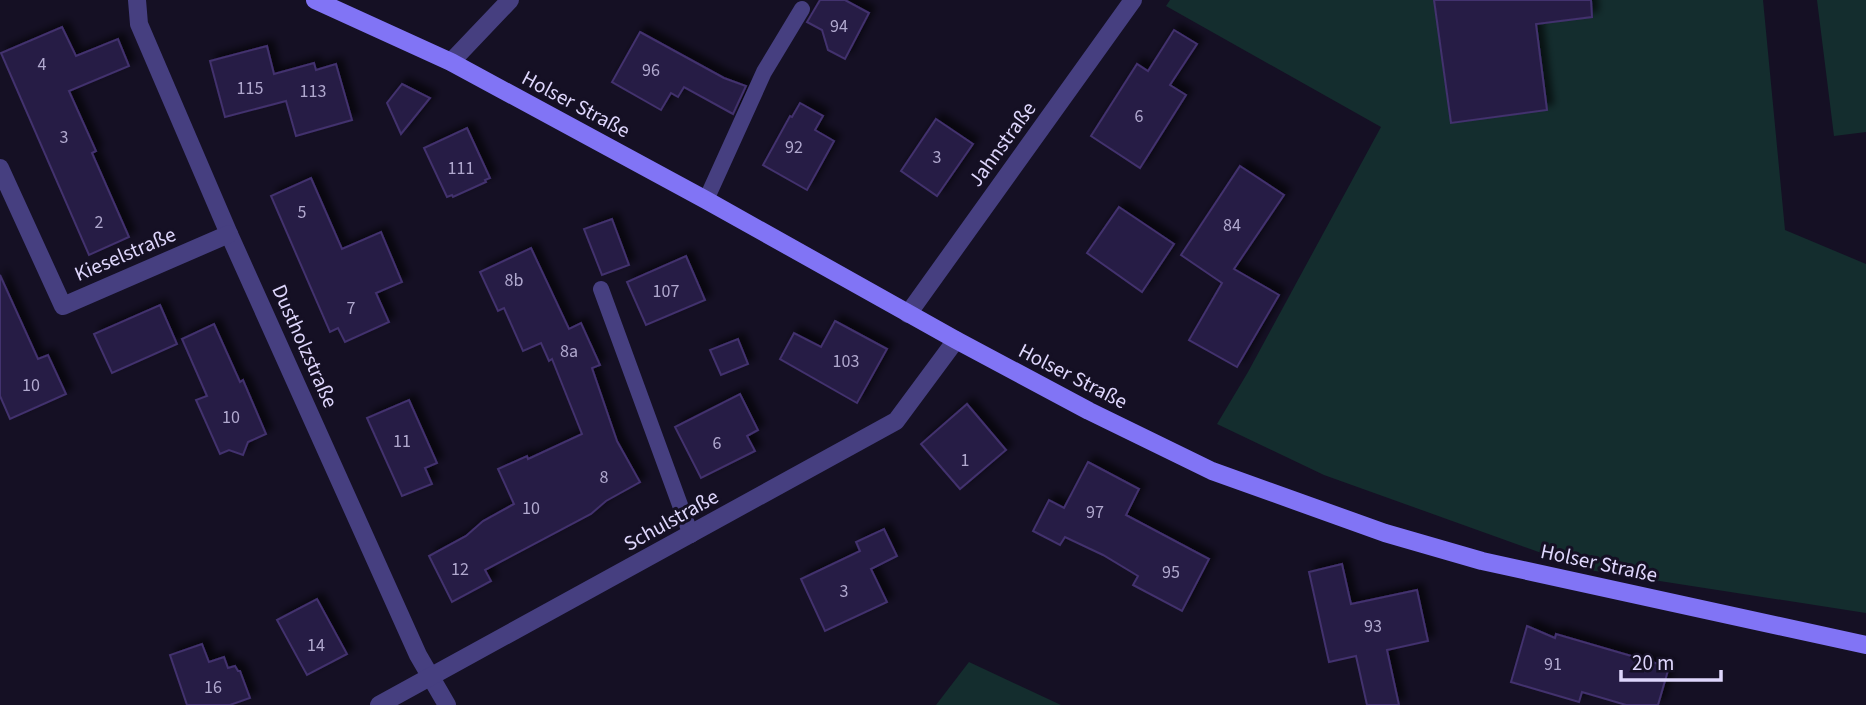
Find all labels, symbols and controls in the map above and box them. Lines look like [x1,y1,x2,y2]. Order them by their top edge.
house number: 94 [830,14,848,39]
house number: 4 [38,52,47,77]
house number: 96 [642,58,660,83]
street label: Holser Straße [516,63,636,145]
house number: 115 [237,76,263,101]
house number: 113 [300,79,326,104]
street label: Jahnstraße [961,95,1043,193]
house number: 6 [1135,104,1144,129]
house number: 3 [60,125,69,150]
house number: 92 [785,135,803,160]
house number: 3 [933,145,942,170]
house number: 111 [448,156,474,181]
house number: 5 [298,200,307,225]
house number: 2 [95,210,104,235]
house number: 84 [1223,213,1241,238]
street label: Kieselstraße [70,219,180,289]
house number: 8b [505,268,523,293]
street label: Dustholzstraße [264,279,346,413]
house number: 107 [653,279,679,304]
house number: 7 [347,296,356,321]
street label: Holser Straße [1013,336,1133,416]
house number: 8a [560,339,578,364]
house number: 103 [833,349,859,374]
house number: 10 [22,373,40,398]
house number: 10 [222,405,240,430]
house number: 11 [393,429,411,454]
house number: 6 [713,431,722,456]
house number: 1 [961,448,969,473]
house number: 8 [600,465,609,490]
street label: Schulstraße [618,482,724,558]
house number: 10 [522,496,540,521]
house number: 97 [1086,500,1104,525]
street label: Holser Straße [1538,536,1660,590]
house number: 12 [451,557,469,582]
house number: 95 [1162,560,1180,585]
house number: 3 [840,579,849,604]
house number: 93 [1364,614,1382,639]
house number: 14 [307,633,325,658]
scale bar [1621,638,1721,682]
text: 20 m [1632,648,1674,678]
house number: 91 [1544,652,1562,677]
house number: 16 [204,675,222,700]

